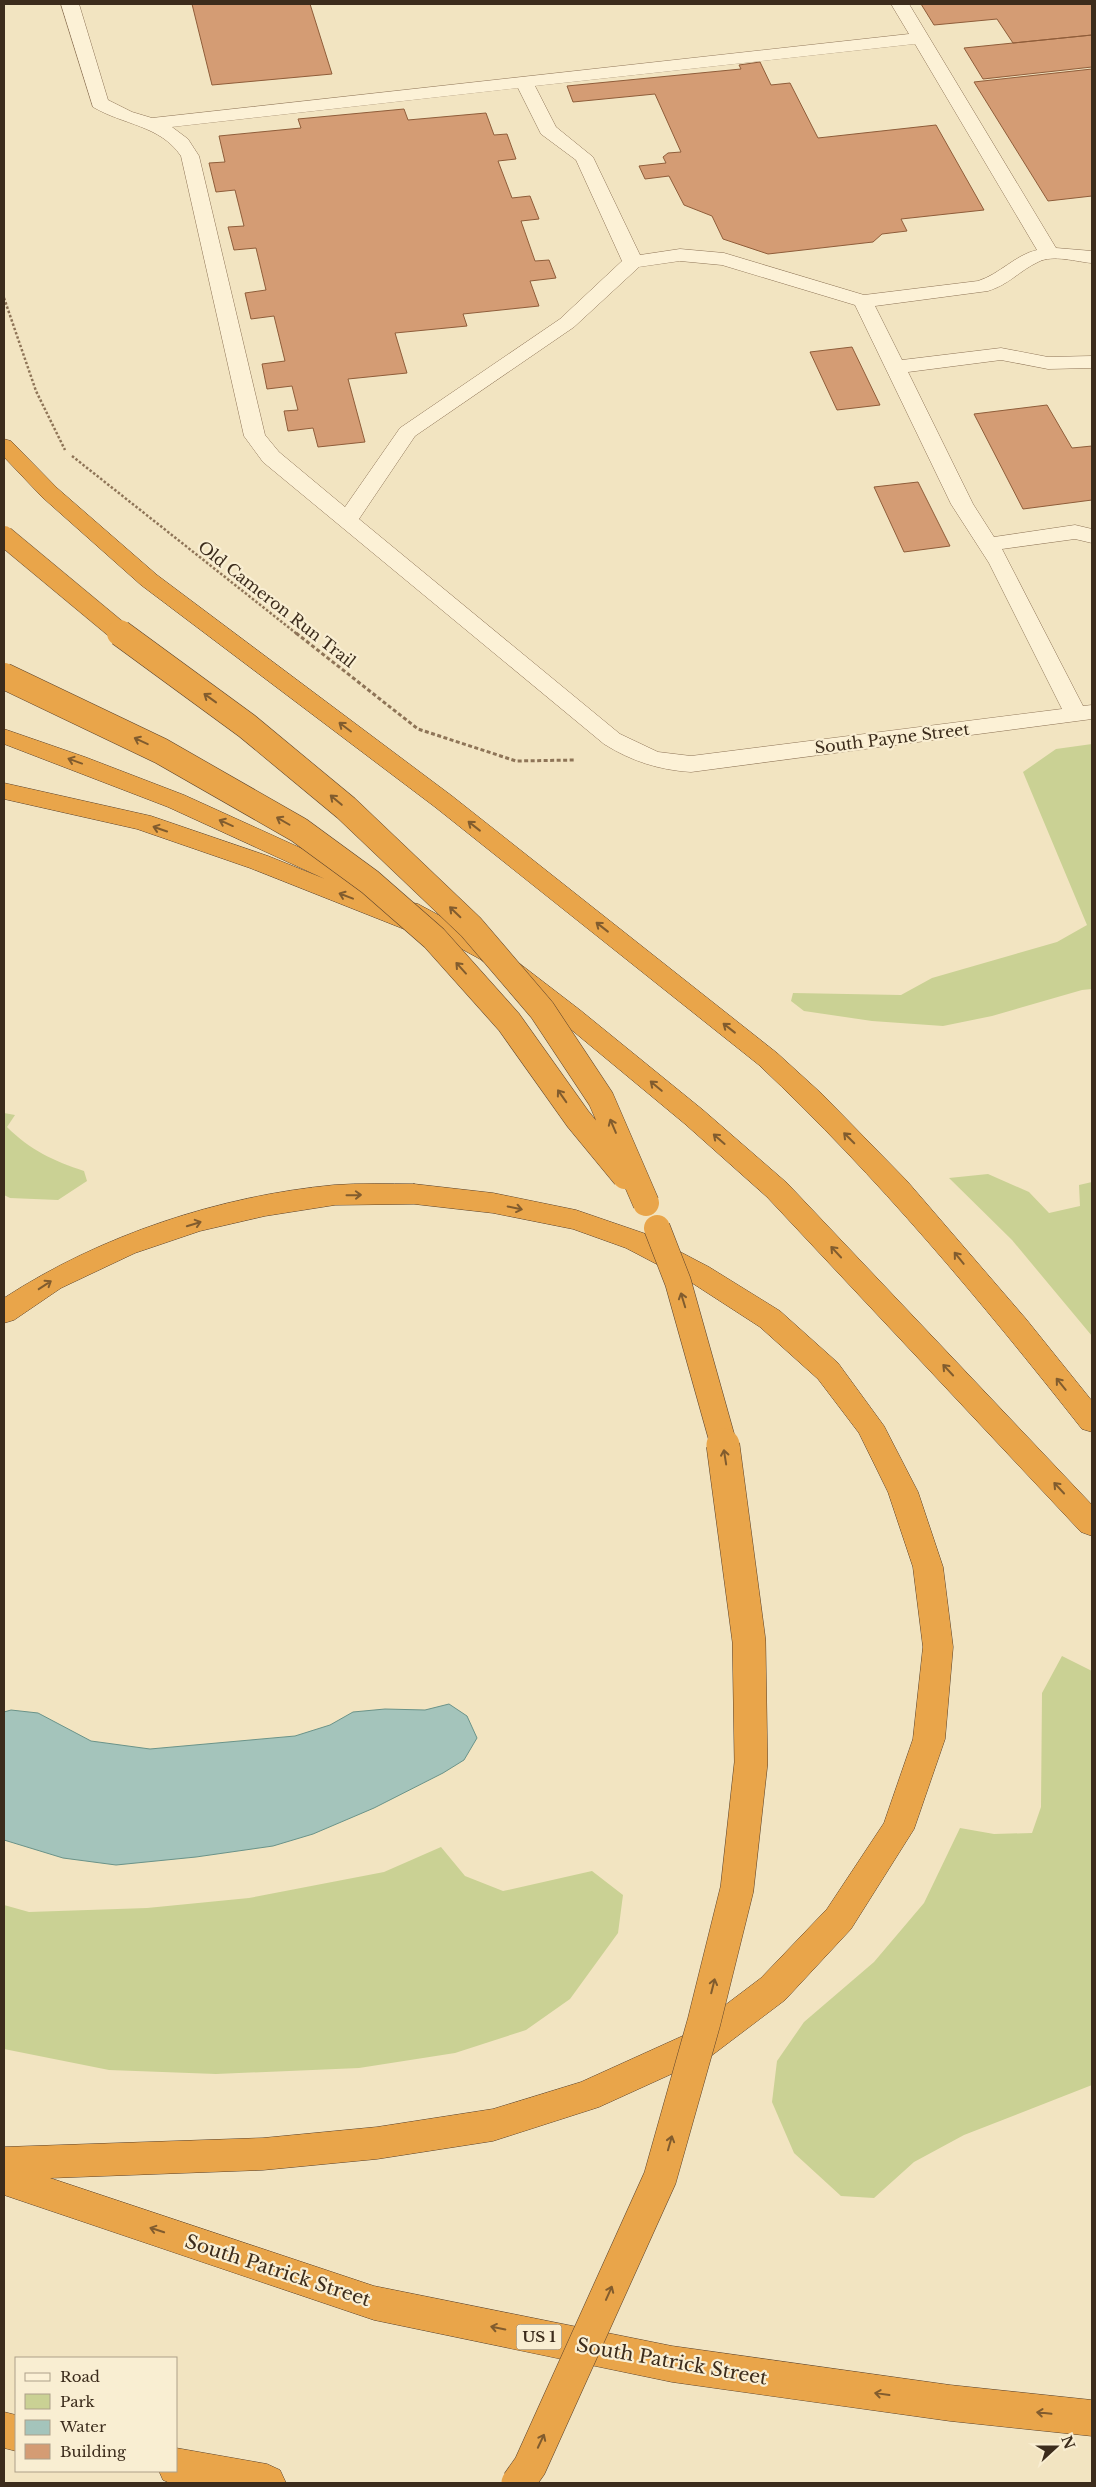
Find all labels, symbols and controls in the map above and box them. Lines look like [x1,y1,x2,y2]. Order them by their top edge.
street label: Old Cameron Run Trail [194,536,360,672]
one-way arrow [204,693,217,704]
street label: South Payne Street [814,719,970,757]
one-way arrow [339,722,352,733]
one-way arrow [134,736,149,746]
one-way arrow [68,756,84,765]
one-way arrow [330,795,343,806]
one-way arrow [276,815,290,825]
one-way arrow [219,817,234,827]
one-way arrow [468,821,481,832]
one-way arrow [153,824,169,833]
one-way arrow [339,891,354,901]
one-way arrow [448,906,461,918]
one-way arrow [595,922,608,933]
one-way arrow [456,962,467,975]
one-way arrow [723,1023,736,1034]
one-way arrow [650,1080,663,1091]
one-way arrow [557,1089,567,1103]
one-way arrow [607,1119,617,1134]
one-way arrow [843,1133,855,1145]
one-way arrow [713,1134,726,1145]
one-way arrow [346,1190,362,1200]
one-way arrow [507,1203,523,1213]
one-way arrow [186,1218,202,1228]
one-way arrow [830,1246,842,1258]
one-way arrow [953,1252,964,1265]
one-way arrow [37,1280,51,1290]
one-way arrow [678,1292,688,1308]
one-way arrow [942,1364,954,1376]
one-way arrow [1056,1377,1067,1390]
one-way arrow [720,1449,730,1465]
one-way arrow [1053,1482,1065,1495]
one-way arrow [709,1978,718,1994]
one-way arrow [665,2135,675,2151]
one-way arrow [150,2225,166,2235]
street label: South Patrick Street [182,2230,374,2312]
one-way arrow [604,2286,614,2301]
one-way arrow [491,2323,507,2332]
road number: US 1 [516,2324,562,2350]
street label: South Patrick Street [575,2333,770,2390]
legend [15,2357,178,2472]
text: Road [60,2367,100,2386]
one-way arrow [875,2388,891,2398]
text: Park [60,2392,96,2411]
one-way arrow [1036,2408,1052,2418]
text: Water [59,2417,107,2436]
north arrow [1031,2422,1081,2472]
text: N [1057,2433,1079,2452]
one-way arrow [537,2434,547,2449]
text: Building [60,2442,127,2461]

